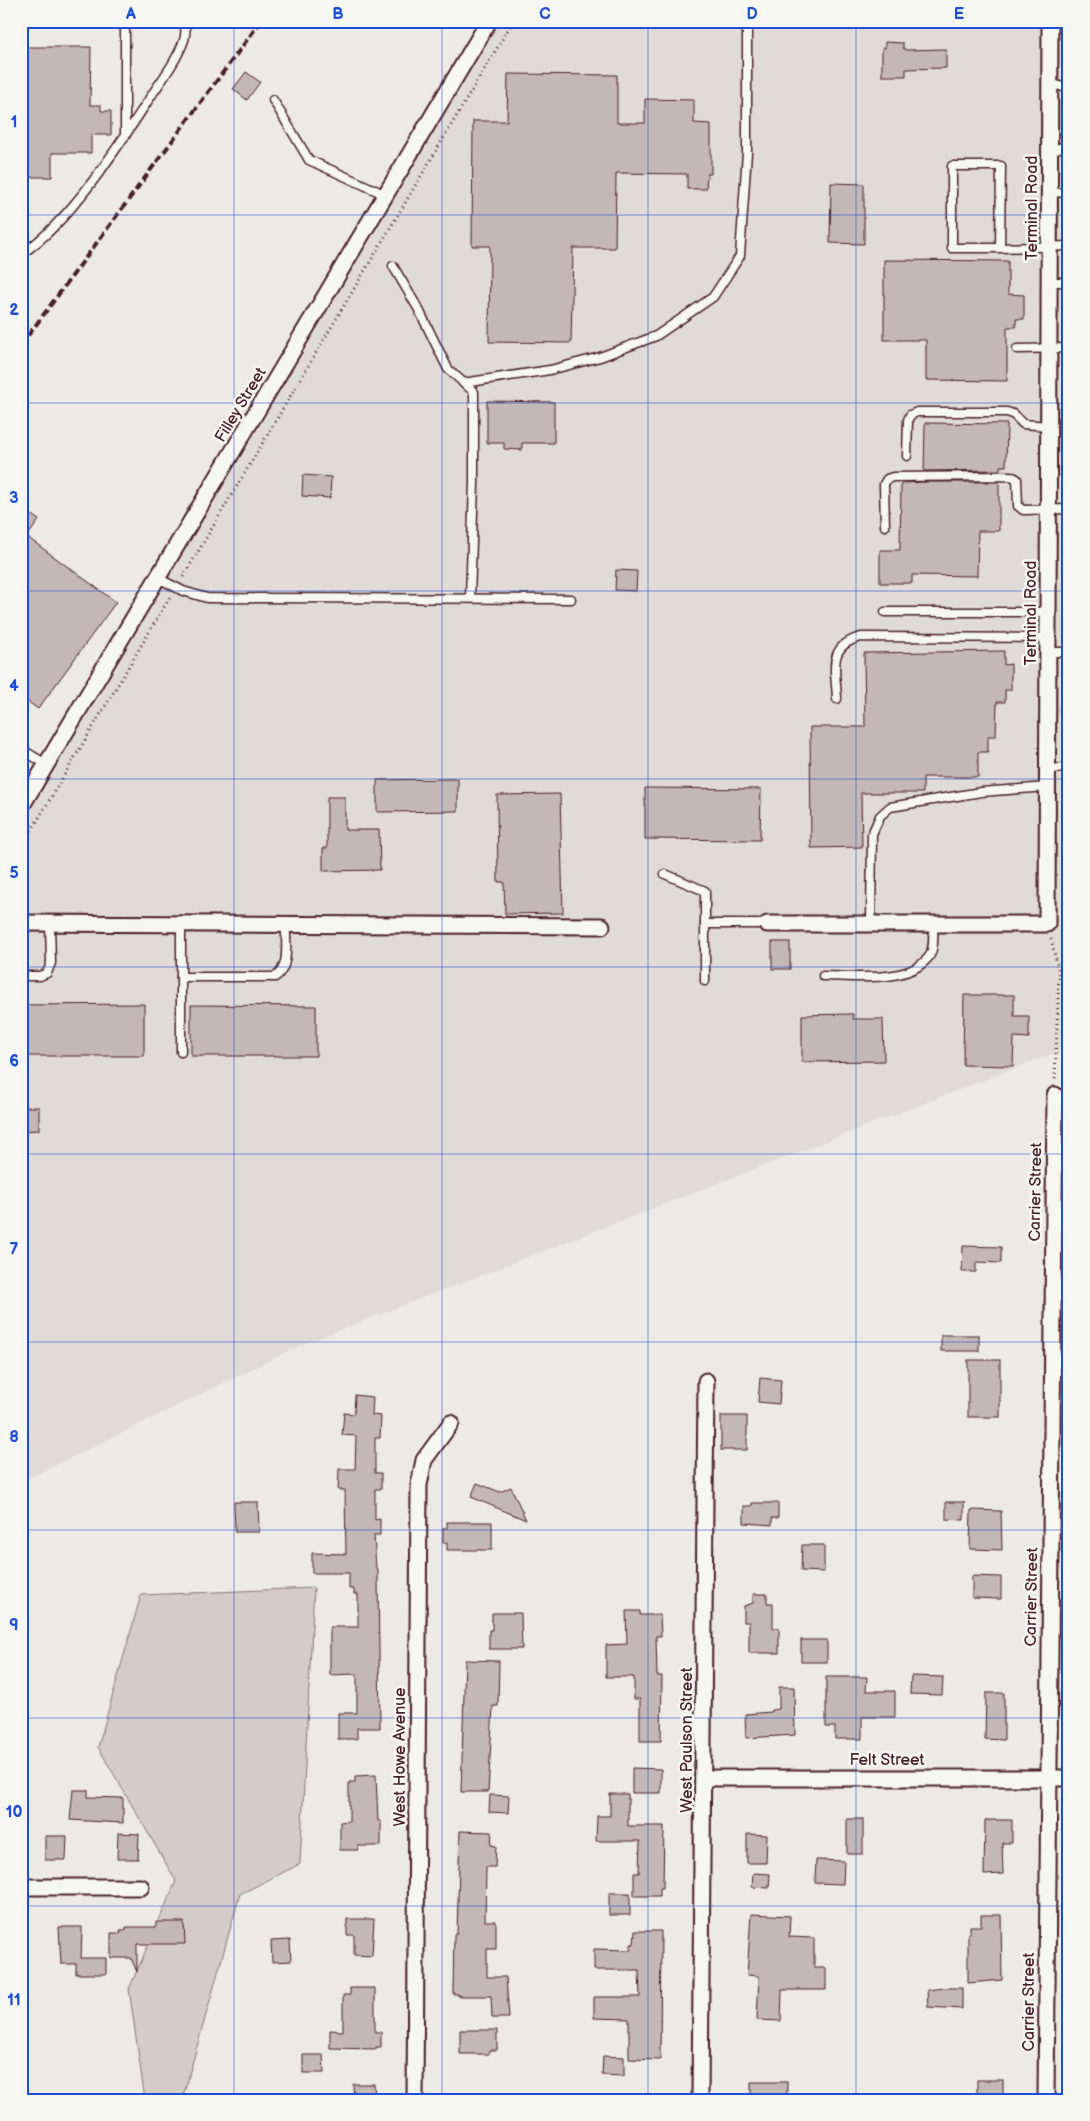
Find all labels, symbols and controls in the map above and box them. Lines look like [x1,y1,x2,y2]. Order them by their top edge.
text: A [125,5,136,24]
text: B [332,5,344,24]
text: C [539,5,551,24]
text: D [746,5,758,24]
text: E [954,5,964,24]
text: 1 [11,113,17,132]
street label: Terminal Road [1023,156,1042,260]
text: 2 [9,301,19,320]
street label: Filley Street [211,364,271,446]
text: 3 [9,489,19,508]
street label: Terminal Road [1022,561,1041,665]
text: 4 [9,677,19,696]
text: 5 [9,864,19,883]
text: 6 [9,1052,19,1071]
street label: Carrier Street [1026,1142,1046,1242]
text: 7 [10,1240,19,1259]
text: 8 [9,1428,19,1447]
street label: Carrier Street [1022,1547,1042,1647]
text: 9 [9,1616,19,1635]
street label: West Paulson Street [678,1667,697,1813]
street label: West Howe Avenue [391,1687,410,1827]
street label: Felt Street [850,1751,925,1770]
text: 10 [6,1803,22,1822]
street label: Carrier Street [1020,1952,1039,2051]
text: 11 [7,1991,21,2010]

